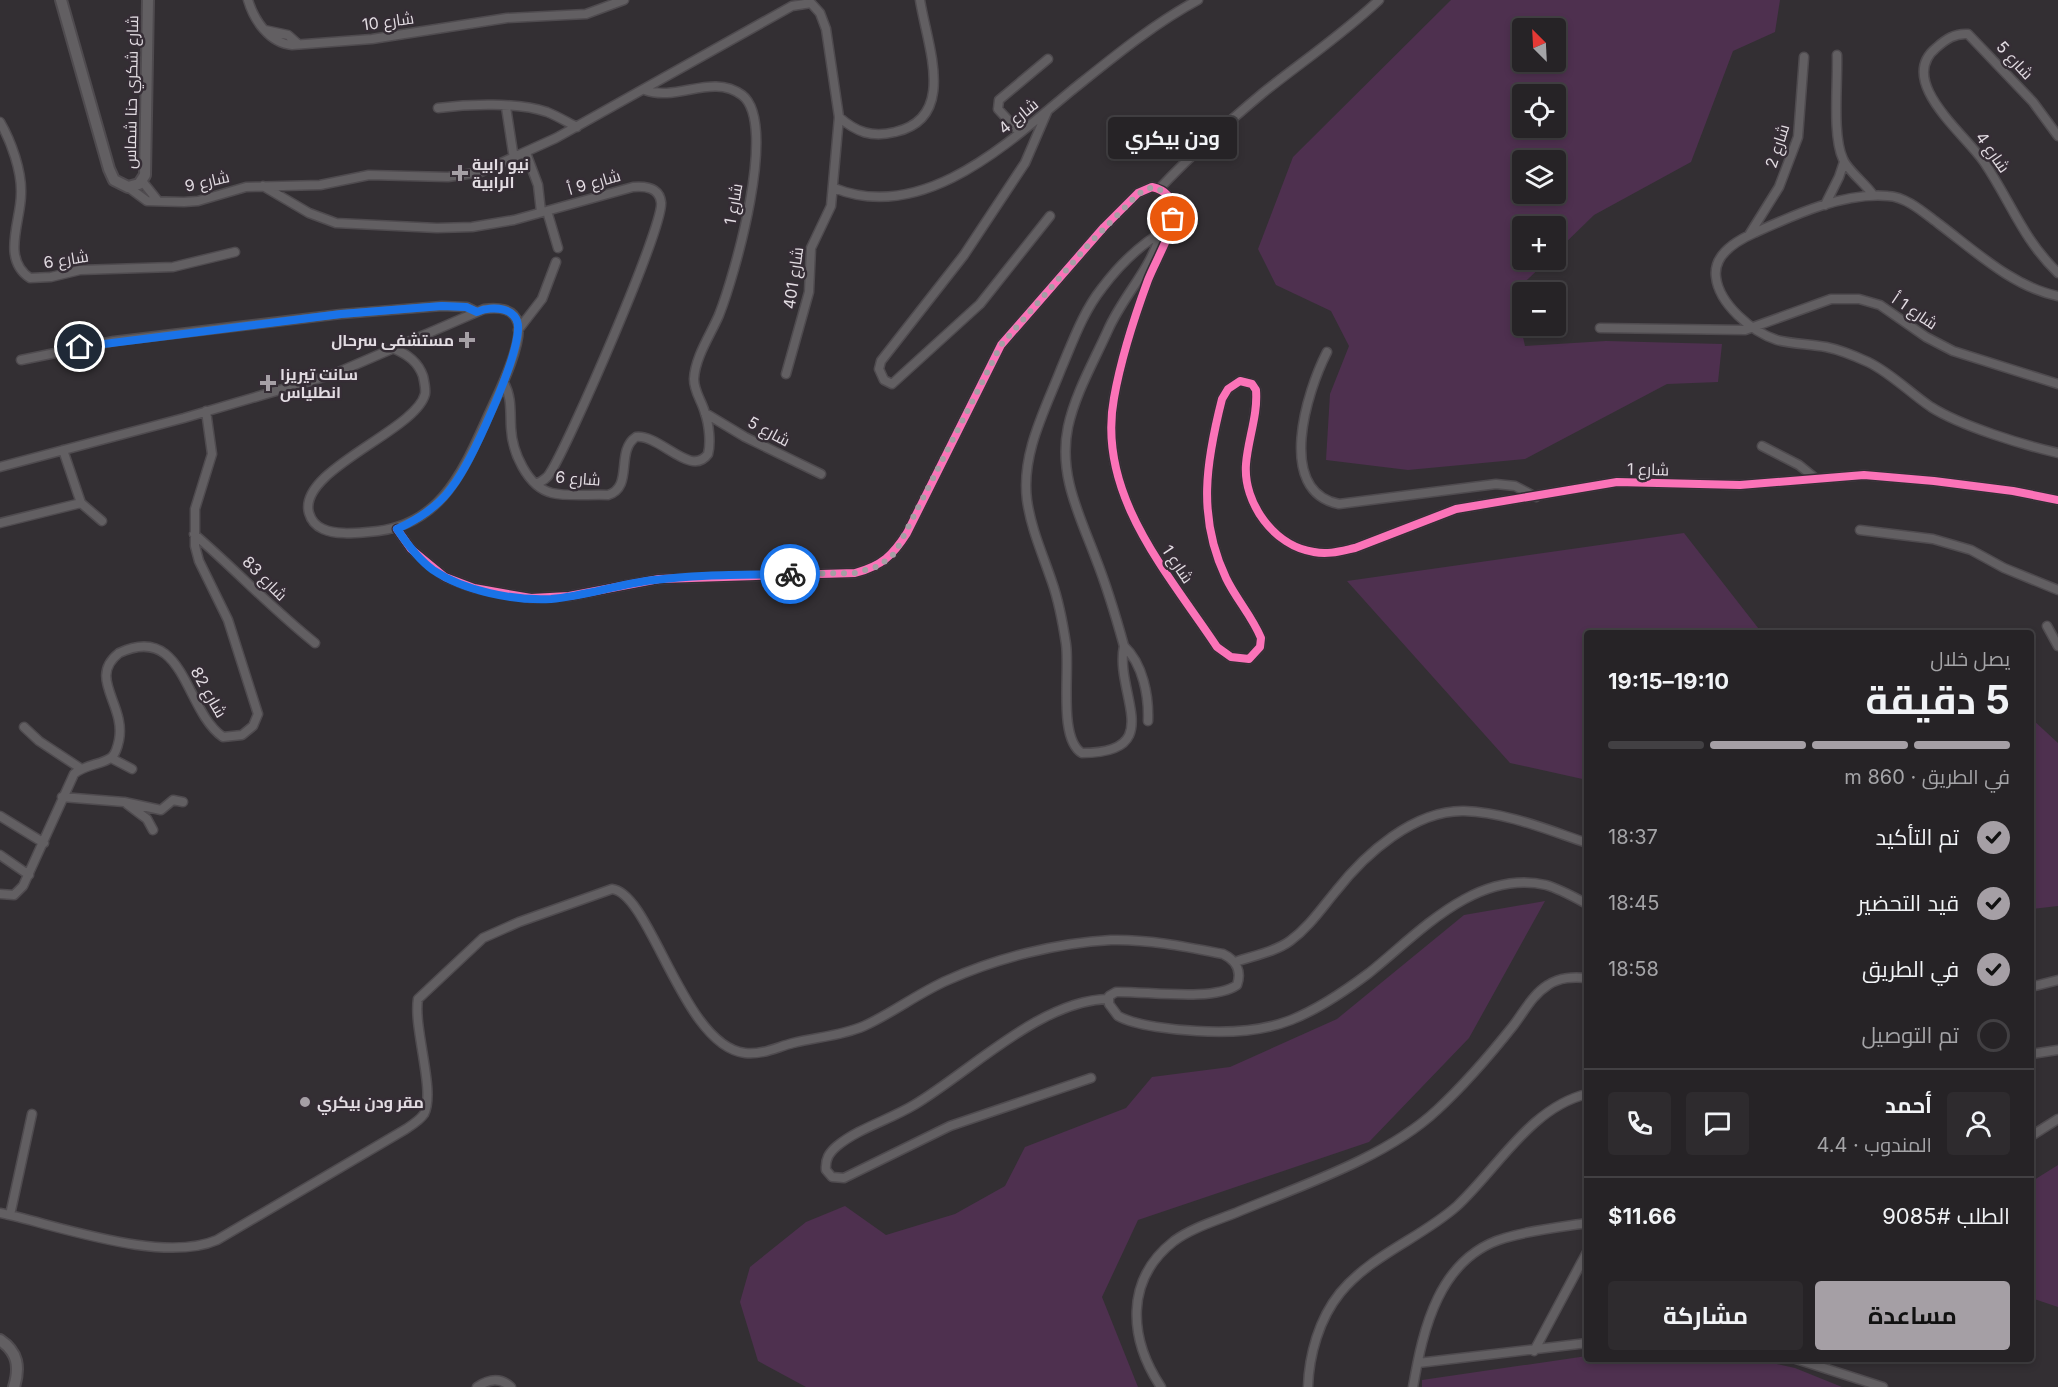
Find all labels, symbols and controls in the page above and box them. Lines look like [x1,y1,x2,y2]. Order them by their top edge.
street label: شارع 10 [361,7,415,37]
street label: شارع شكري حنا شماس [120,15,146,169]
north arrow [1512,18,1566,72]
map controls [1512,18,1566,336]
street label: شارع 5 [1991,37,2038,85]
button: locate [1512,84,1566,138]
street label: شارع 4 [994,94,1043,140]
callout: ودن بيكري [1108,117,1238,159]
street label: شارع 2 [1760,121,1795,171]
text: ودن بيكري [1125,126,1220,150]
street label: شارع 4 [1970,127,2014,178]
button: layers [1512,150,1566,204]
place label: نيو رابية الرابية [472,154,529,192]
street label: شارع 9 أ [565,165,623,201]
street label: شارع 9 [183,166,232,198]
marker: نيو رابية الرابية [453,166,467,180]
street label: شارع 1 [720,182,748,227]
pin [1147,193,1198,244]
icon: bag [1156,202,1189,235]
button: + [1512,216,1566,270]
street label: شارع 6 [42,246,90,274]
street label: شارع 401 [779,246,809,311]
button: − [1512,282,1566,336]
street label: شارع 1 أ [1887,288,1942,335]
pin [54,321,105,372]
icon: home [63,330,96,363]
place label: مستشفى سرحال [331,330,454,350]
marker: مستشفى سرحال [458,331,476,349]
place label: سانت تيريزا انطلياس [280,364,358,402]
marker: سانت تيريزا انطلياس [261,376,275,390]
street label: شارع 5 [743,412,794,452]
street label: شارع 1 [1627,459,1669,481]
street label: شارع 6 [555,466,601,492]
street label: شارع 1 [1156,541,1198,588]
courier [760,544,820,604]
street label: شارع 83 [237,551,292,606]
icon: bike [774,558,807,591]
text: يصل خلال [1930,647,2010,671]
street label: شارع 82 [185,663,231,722]
text: 19:10–19:15 [1608,668,1729,694]
text: 5 دقيقة [1866,676,2010,723]
text: في الطريق · 860 m [1844,765,2010,789]
icon: check [1977,821,2010,854]
text: تم التأكيد [1876,824,1959,850]
text: 18:37 [1608,825,1658,849]
icon: check [1977,887,2010,920]
text: قيد التحضير [1858,890,1959,916]
text: 18:45 [1608,891,1659,915]
icon: check [1977,953,2010,986]
text: في الطريق [1862,956,1959,982]
text: 18:58 [1608,957,1659,981]
text: تم التوصيل [1861,1022,1959,1048]
place label: مقر ودن بيكري [317,1092,424,1115]
button: phone [1608,1092,1671,1155]
button: chat [1686,1092,1749,1155]
text: أحمد [1885,1092,1932,1118]
button: person [1947,1092,2010,1155]
marker: مقر ودن بيكري [298,1095,312,1109]
text: المندوب · 4.4 [1816,1133,1932,1157]
text: $11.66 [1608,1203,1677,1229]
text: الطلب #9085 [1882,1203,2010,1229]
button: مشاركة [1608,1281,1803,1350]
button: مساعدة [1815,1281,2010,1350]

